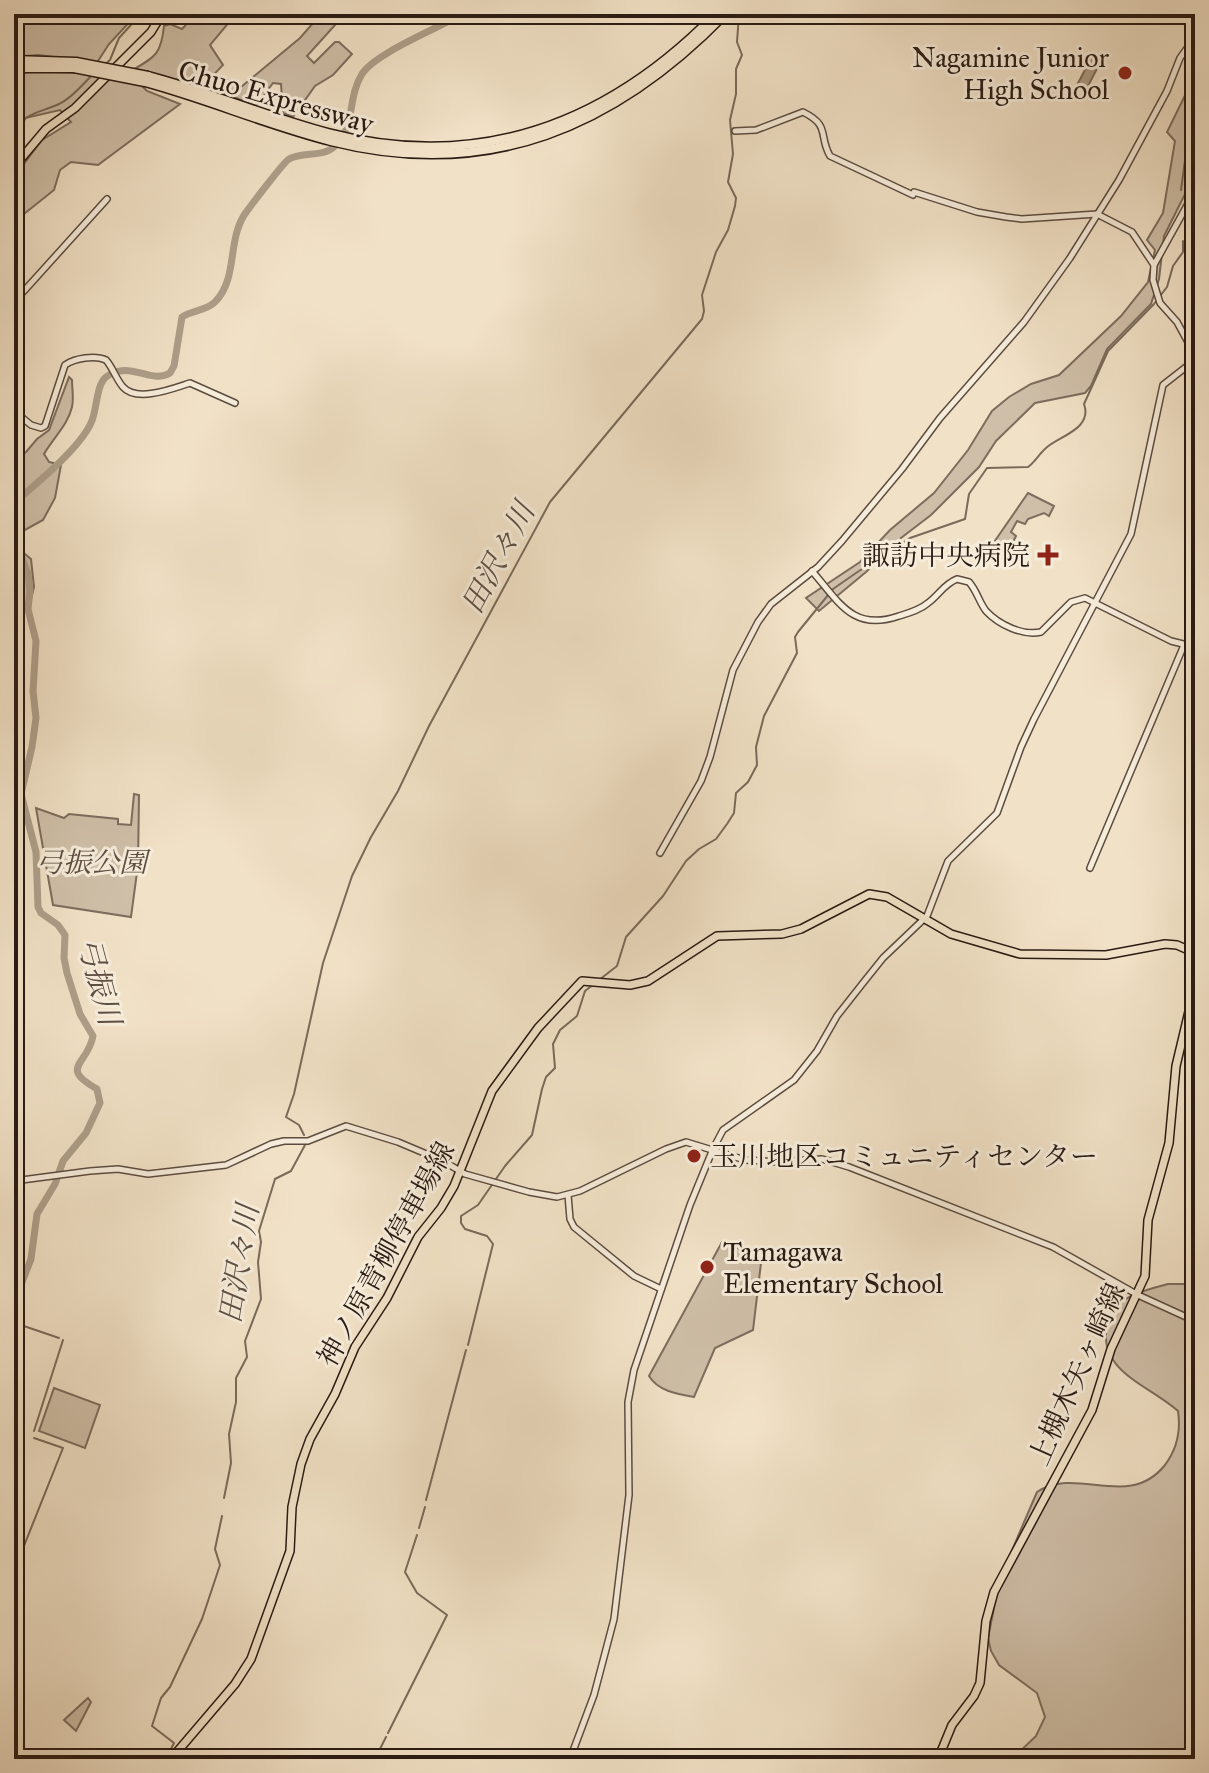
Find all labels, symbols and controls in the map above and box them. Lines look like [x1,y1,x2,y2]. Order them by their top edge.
place label: Nagamine Junior High School [912,40,1109,107]
street label: Chuo Expressway [174,52,378,142]
marker: Nagamine Junior High School [1116,64,1134,82]
water label: 田沢々川 [454,494,543,619]
place label: 諏訪中央病院 [862,538,1030,573]
marker: 諏訪中央病院 [1037,544,1059,566]
park label: 弓振公園 [35,845,151,880]
water label: 弓振川 [70,933,129,1032]
street label: 神ノ原青柳停車場線 [310,1135,462,1373]
place label: 玉川地区コミュニティセンター [710,1139,1098,1174]
marker: 玉川地区コミュニティセンター [685,1147,703,1165]
water label: 田沢々川 [212,1199,267,1326]
place label: Tamagawa Elementary School [723,1234,944,1301]
marker: Tamagawa Elementary School [698,1258,716,1276]
street label: 上槻木矢ヶ崎線 [1021,1277,1133,1471]

